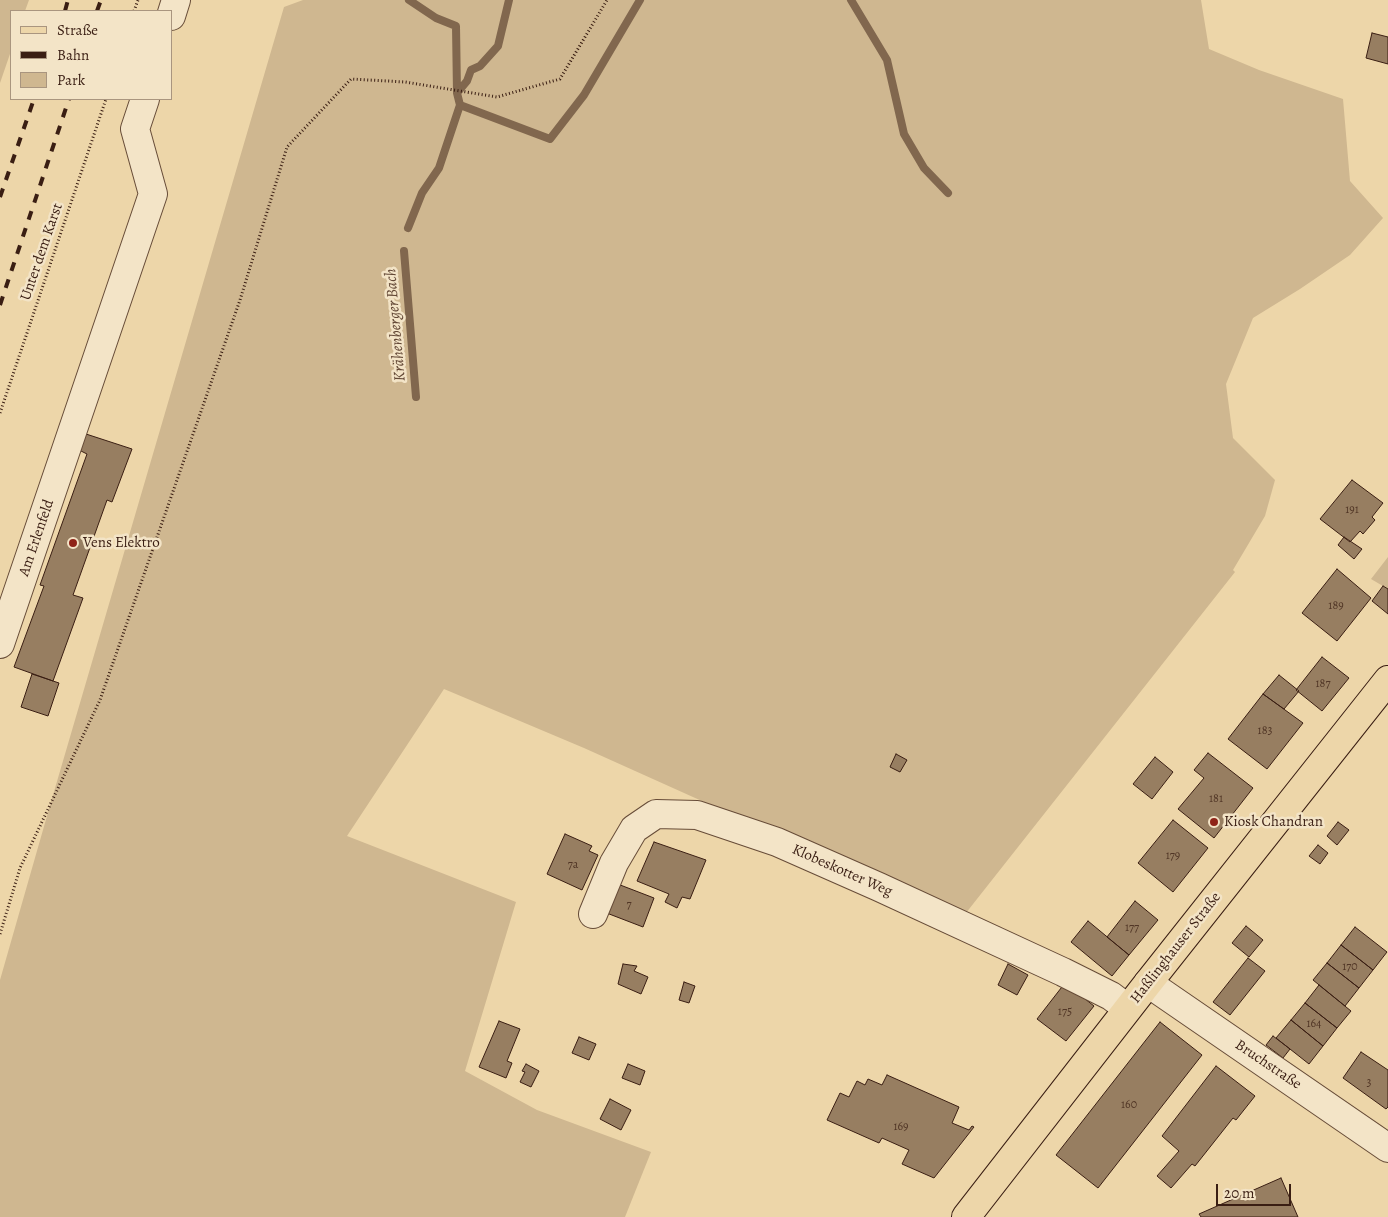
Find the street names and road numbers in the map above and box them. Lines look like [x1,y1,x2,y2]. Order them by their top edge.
street label: Unter dem Karst [17,201,67,303]
street label: Am Erlenfeld [16,497,58,579]
street label: Klobeskotter Weg [789,841,895,901]
street label: Haßlinghauser Straße [1127,889,1225,1007]
street label: Bruchstraße [1231,1036,1305,1094]

